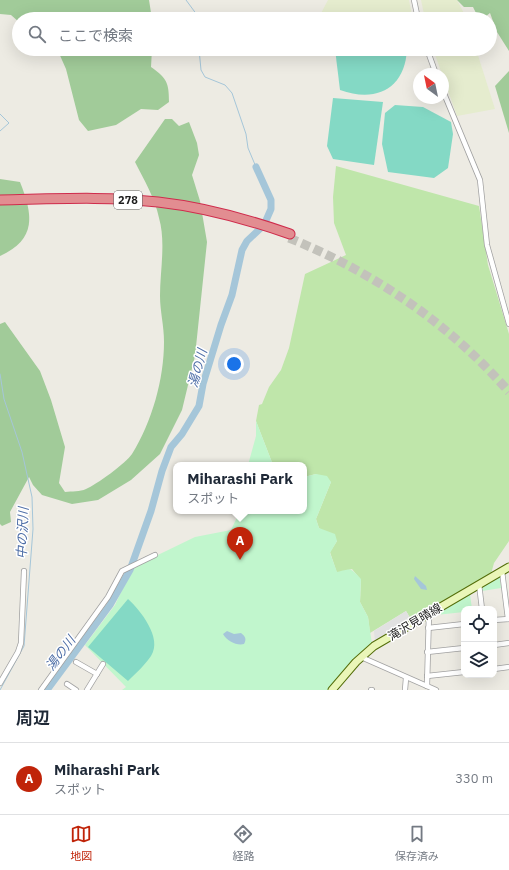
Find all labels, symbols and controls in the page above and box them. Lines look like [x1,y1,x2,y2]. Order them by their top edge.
search box [12,12,497,56]
icon: search [26,23,48,45]
text: ここで検索 [58,26,133,45]
north arrow [413,68,449,104]
road number: 278 [114,191,142,209]
water label: 湯の川 [184,345,211,389]
your location [224,354,244,374]
popup [173,462,307,514]
text: Miharashi Park [187,469,293,488]
text: スポット [187,490,239,507]
water label: 中の沢川 [13,505,32,559]
pin: A [227,527,253,560]
street label: 滝沢見晴線 [385,600,444,643]
map controls [461,606,497,678]
button: locate [461,606,497,642]
water label: 湯の川 [42,631,80,674]
button: layers [461,642,497,678]
text: 周辺 [16,707,50,729]
text: Miharashi Park [54,760,160,779]
text: A [25,770,33,787]
text: 330 m [455,770,493,787]
text: スポット [54,781,106,798]
tab: 地図 [70,823,92,863]
tab: 経路 [232,823,254,863]
tab: 保存済み [395,823,439,863]

